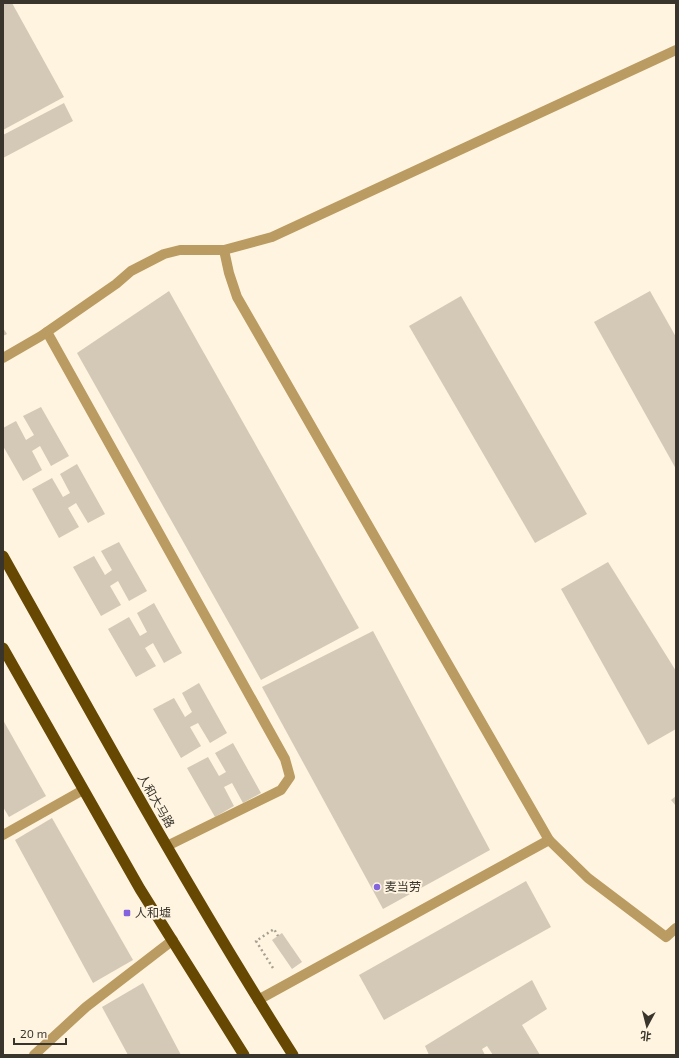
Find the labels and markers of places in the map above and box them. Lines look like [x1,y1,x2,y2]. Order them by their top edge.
place label: 麦当劳 [385,879,421,893]
marker: 麦当劳 [372,882,382,892]
place label: 人和墟 [135,905,171,919]
marker: 人和墟 [122,908,132,918]

